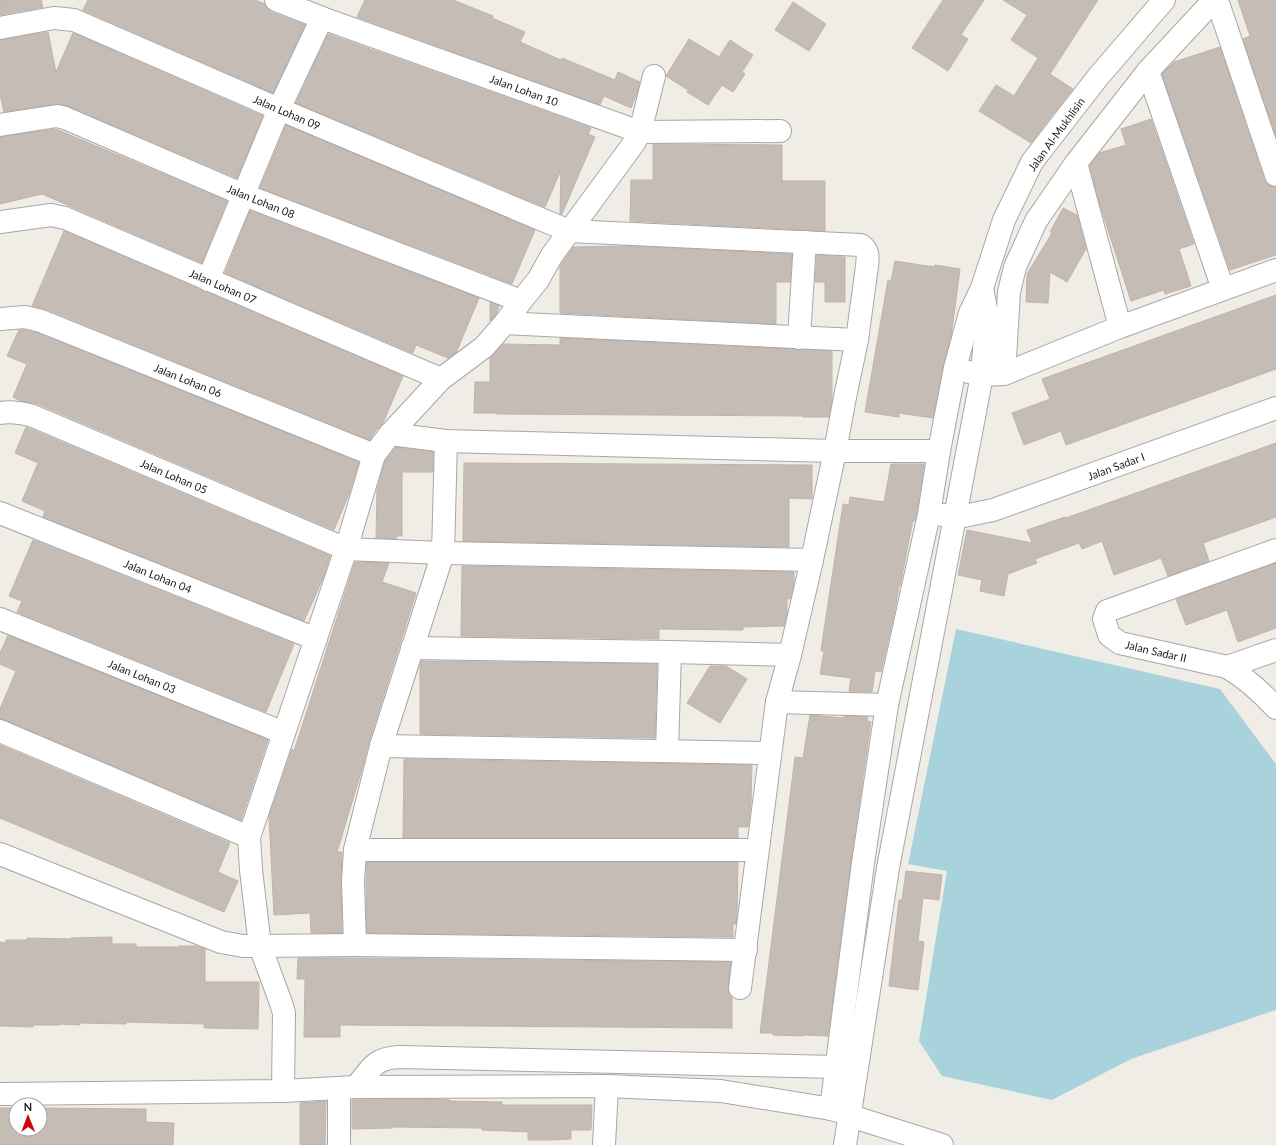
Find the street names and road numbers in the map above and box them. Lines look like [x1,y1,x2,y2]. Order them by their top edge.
street label: Jalan Lohan 10 [488,72,560,109]
street label: Jalan Lohan 09 [251,92,323,132]
street label: Jalan Al-Mukhlisin [1025,95,1087,173]
street label: Jalan Lohan 08 [225,182,297,220]
street label: Jalan Lohan 07 [187,266,259,306]
street label: Jalan Lohan 06 [152,361,224,399]
street label: Jalan Sadar I [1086,450,1146,482]
street label: Jalan Lohan 05 [138,456,210,496]
street label: Jalan Lohan 04 [122,557,194,596]
street label: Jalan Sadar II [1124,638,1188,664]
street label: Jalan Lohan 03 [106,657,178,695]

